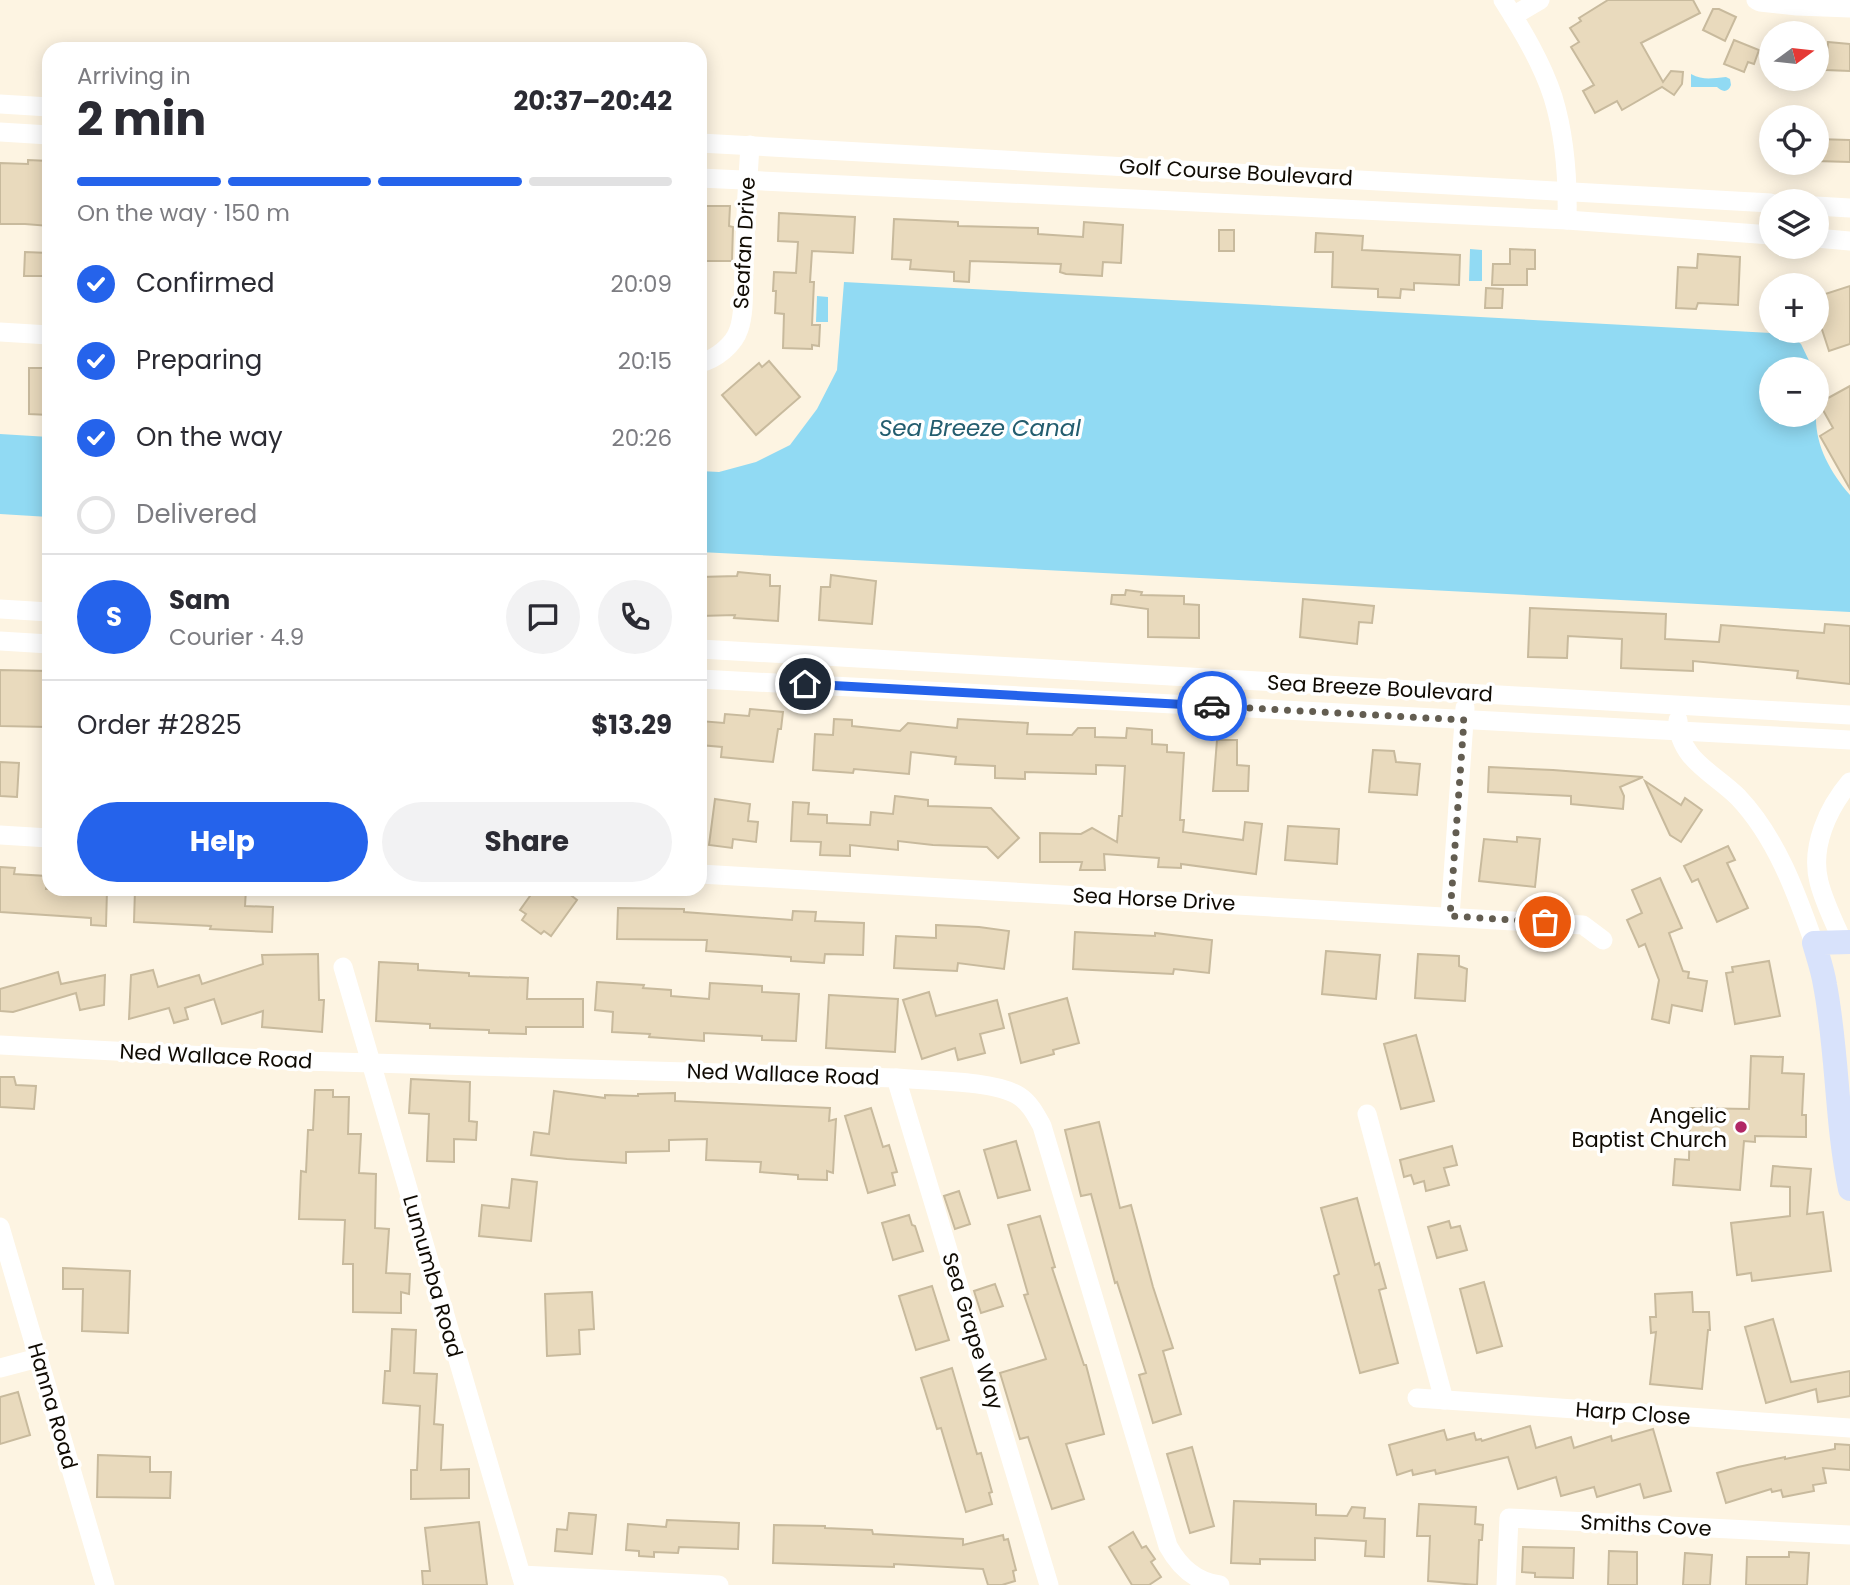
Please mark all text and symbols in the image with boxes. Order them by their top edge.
north arrow [1759,21,1829,91]
map controls [1759,21,1829,427]
text: Arriving in [77,60,191,92]
text: 20:37–20:42 [513,83,672,119]
text: 2 min [77,87,206,151]
button: locate [1759,105,1829,175]
street label: Golf Course Boulevard [1118,151,1354,193]
street label: Seafan Drive [726,176,762,310]
button: layers [1759,189,1829,259]
text: On the way · 150 m [77,197,290,229]
icon: check [77,265,115,303]
text: Confirmed [136,265,274,301]
text: 20:09 [610,268,672,300]
button: + [1759,273,1829,343]
icon: check [77,342,115,380]
text: Preparing [136,342,262,378]
text: 20:15 [618,345,672,377]
button: − [1759,357,1829,427]
water label: Sea Breeze Canal [879,412,1081,444]
icon: check [77,419,115,457]
text: On the way [136,419,283,455]
text: 20:26 [612,422,672,454]
text: Delivered [136,496,257,532]
button: chat [506,580,580,654]
button: phone [598,580,672,654]
text: Sam [169,582,230,618]
text: S [106,599,122,635]
text: Courier · 4.9 [169,621,304,653]
pin [775,654,835,714]
icon: home [786,665,824,703]
street label: Sea Breeze Boulevard [1266,668,1494,708]
courier [1177,671,1247,741]
icon: car [1193,687,1231,725]
text: Order #2825 [77,707,242,743]
text: $13.29 [591,707,672,743]
button: Help [77,802,368,882]
button: Share [382,802,672,882]
street label: Sea Horse Drive [1072,880,1236,918]
pin [1515,892,1575,952]
icon: bag [1526,903,1564,941]
street label: Ned Wallace Road [119,1036,313,1076]
street label: Ned Wallace Road [686,1056,880,1092]
place label: Angelic Baptist Church [1572,1101,1727,1154]
marker: Angelic Baptist Church [1733,1119,1749,1135]
street label: Lumumba Road [396,1191,470,1361]
street label: Sea Grape Way [935,1249,1011,1413]
street label: Hanna Road [21,1340,85,1472]
street label: Harp Close [1575,1395,1691,1431]
street label: Smiths Cove [1580,1507,1712,1543]

